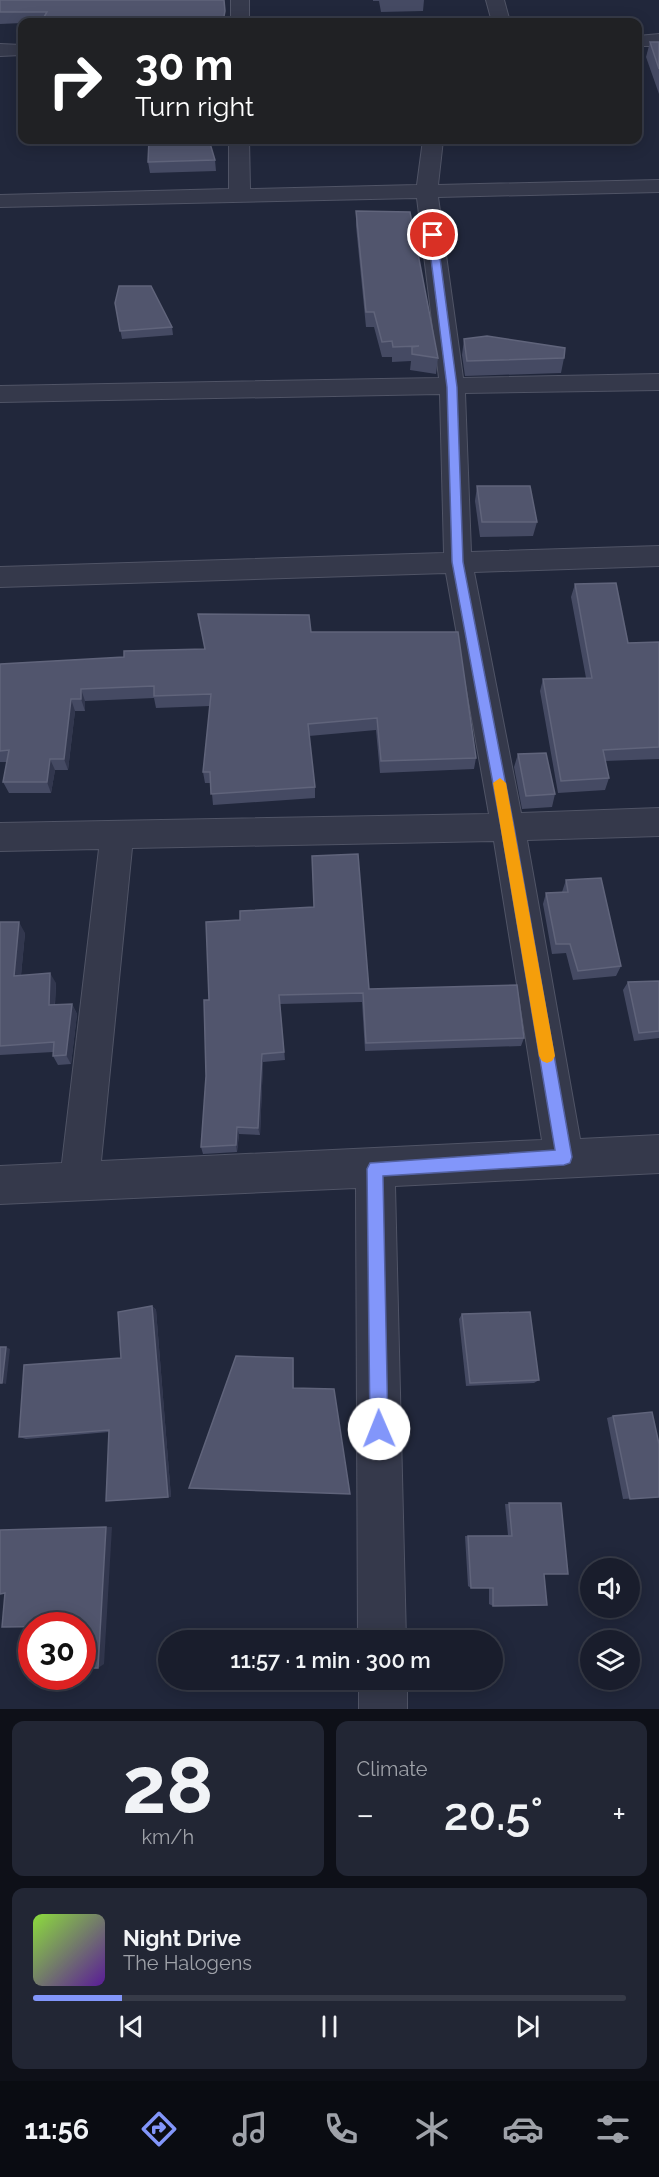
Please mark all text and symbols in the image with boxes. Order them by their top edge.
text: 30 m [135,41,233,90]
icon: right [36,42,114,120]
text: Turn right [135,91,254,122]
pin [407,209,458,260]
icon: arrive [416,218,449,251]
position arrow [347,1397,411,1461]
map controls [580,1558,640,1690]
button: sound [580,1558,640,1618]
speed limit sign: 30 [18,1612,96,1690]
button: layers [580,1630,640,1690]
text: 11:57 · 1 min · 300 m [230,1647,431,1673]
text: 28 [122,1740,213,1831]
text: Climate [357,1757,428,1781]
text: 20.5° [444,1788,543,1841]
text: − [357,1795,374,1834]
text: + [612,1795,626,1834]
text: km/h [141,1825,194,1849]
text: Night Drive [123,1925,241,1951]
text: The Halogens [123,1951,252,1975]
icon: previous [115,2010,148,2043]
icon: pause [313,2010,346,2043]
icon: next [511,2010,544,2043]
icon: directions [138,2108,180,2150]
icon: music [229,2108,271,2150]
icon: phone [320,2108,362,2150]
icon: climate [411,2108,453,2150]
icon: car [502,2108,544,2150]
icon: filters [592,2108,634,2150]
text: 11:56 [24,2114,89,2145]

